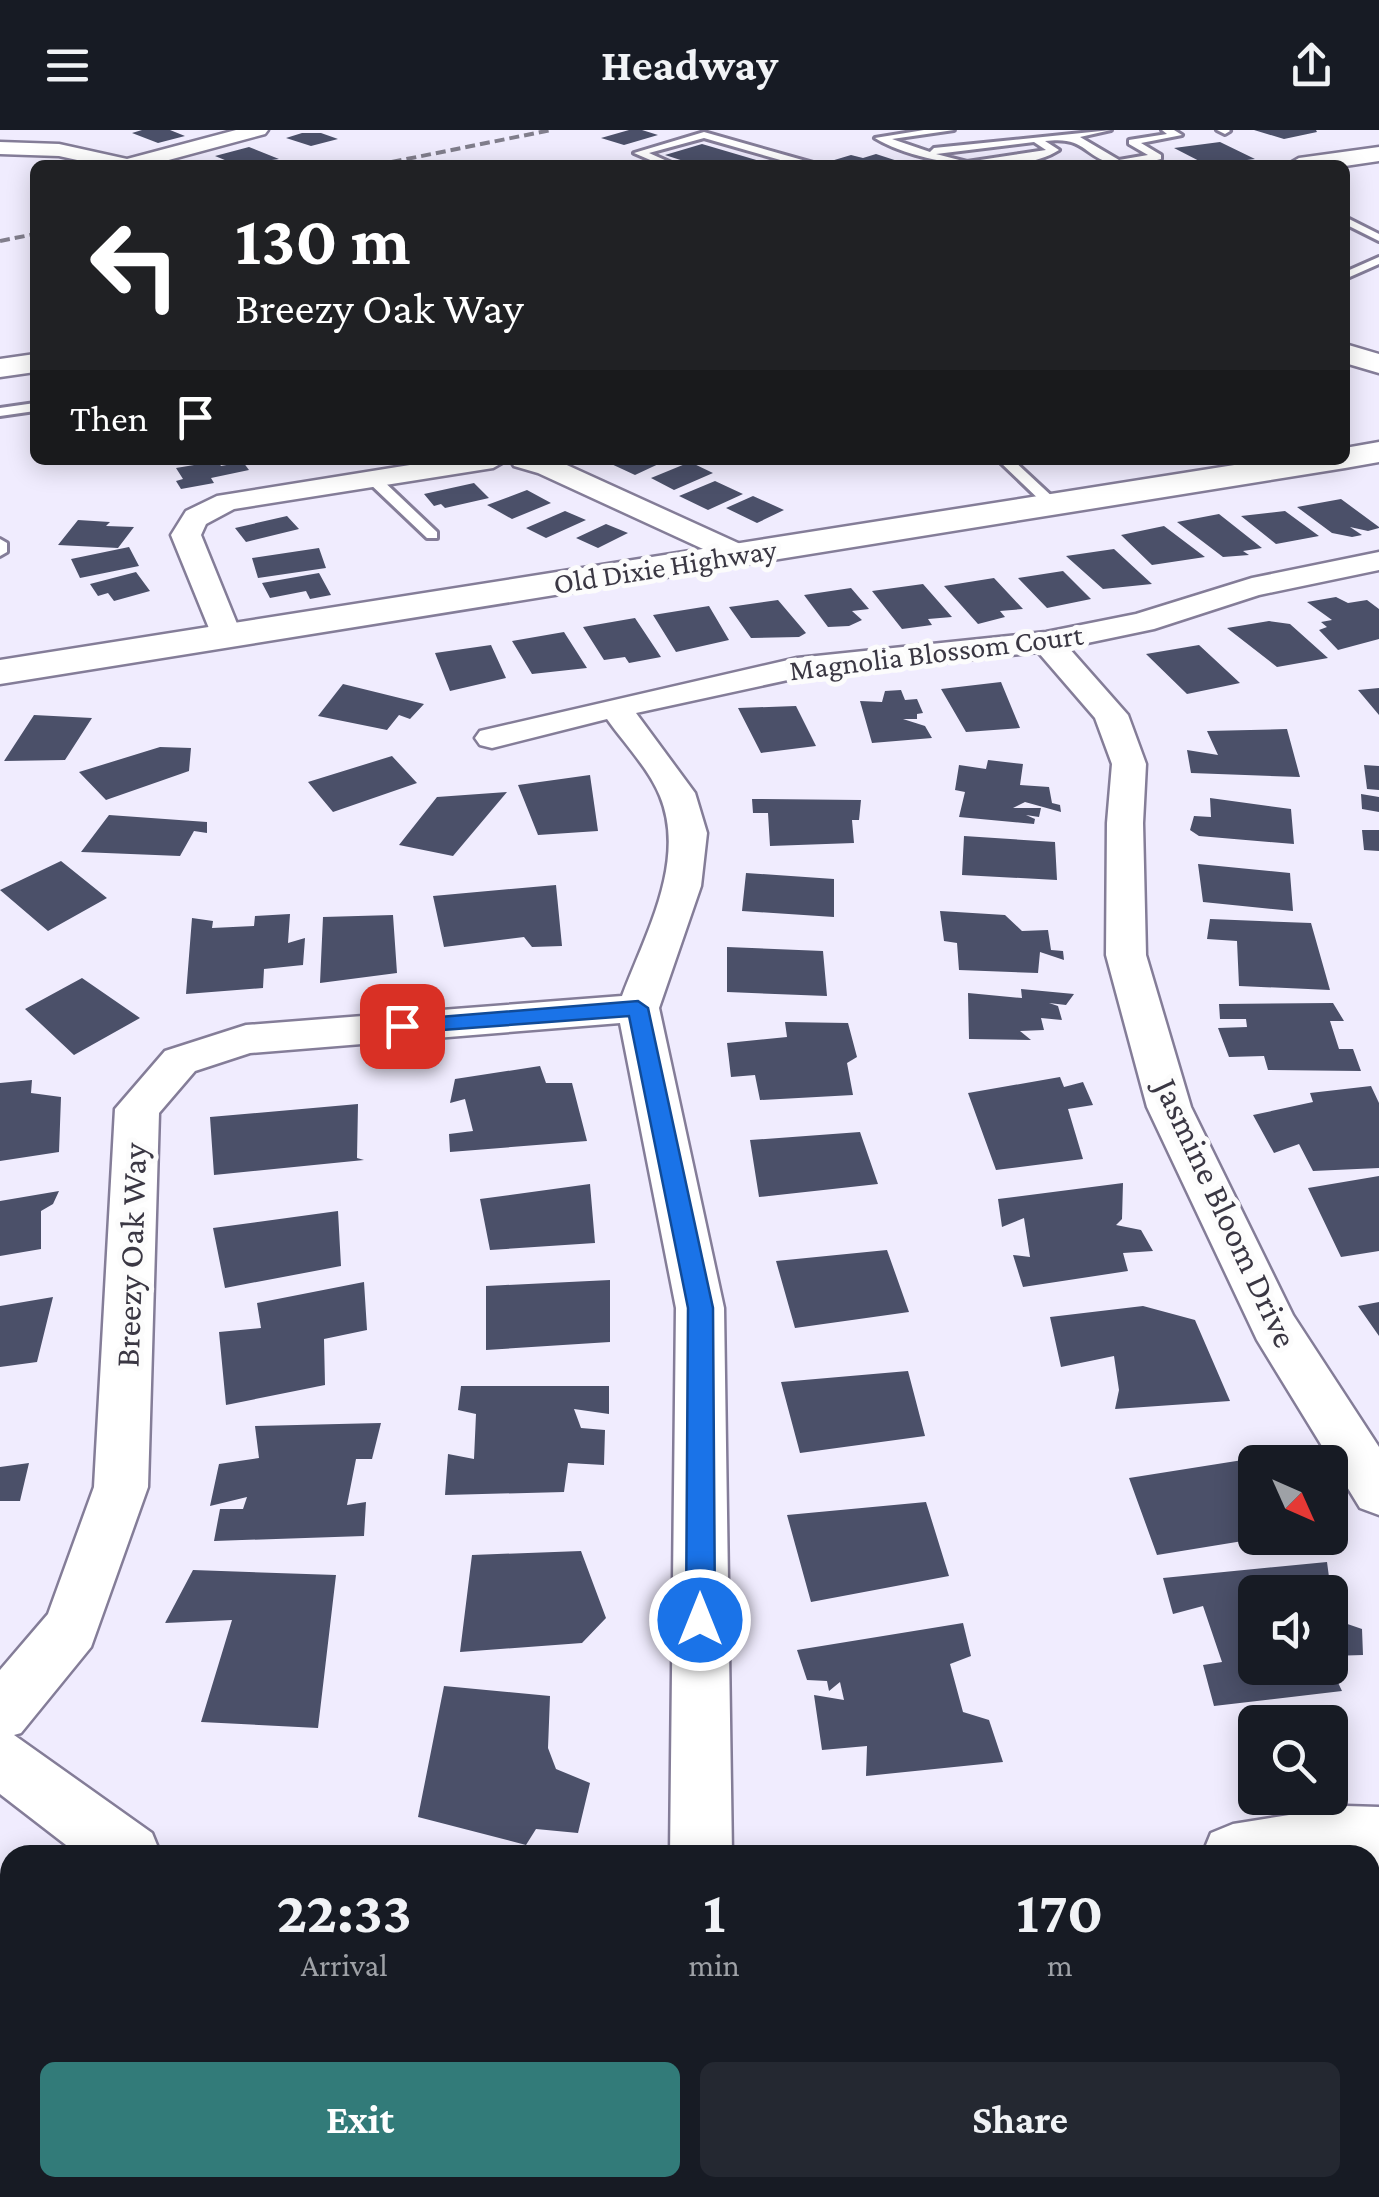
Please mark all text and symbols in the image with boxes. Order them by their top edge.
icon: menu [40,38,95,93]
icon: share [1284,38,1339,93]
text: Headway [601,40,778,90]
icon: left [70,200,200,330]
text: 130 m [235,201,411,279]
text: Breezy Oak Way [235,283,524,333]
icon: arrive [168,390,223,445]
text: Then [70,397,148,439]
street label: Old Dixie Highway [551,532,779,601]
street label: Magnolia Blossom Court [787,617,1086,687]
pin [360,984,445,1069]
icon: arrive [375,999,430,1054]
street label: Jasmine Bloom Drive [1145,1070,1305,1354]
street label: Breezy Oak Way [108,1141,154,1368]
north arrow [1238,1445,1348,1555]
map controls [1238,1445,1348,1815]
position arrow [648,1568,752,1672]
button: sound [1238,1575,1348,1685]
button: search [1238,1705,1348,1815]
text: 22:33 [277,1878,412,1945]
text: 1 [703,1878,725,1945]
text: 170 [1016,1878,1103,1945]
text: Arrival [301,1947,388,1983]
text: min [688,1947,740,1983]
text: m [1047,1947,1073,1983]
button: Exit [40,2062,680,2177]
button: Share [700,2062,1340,2177]

